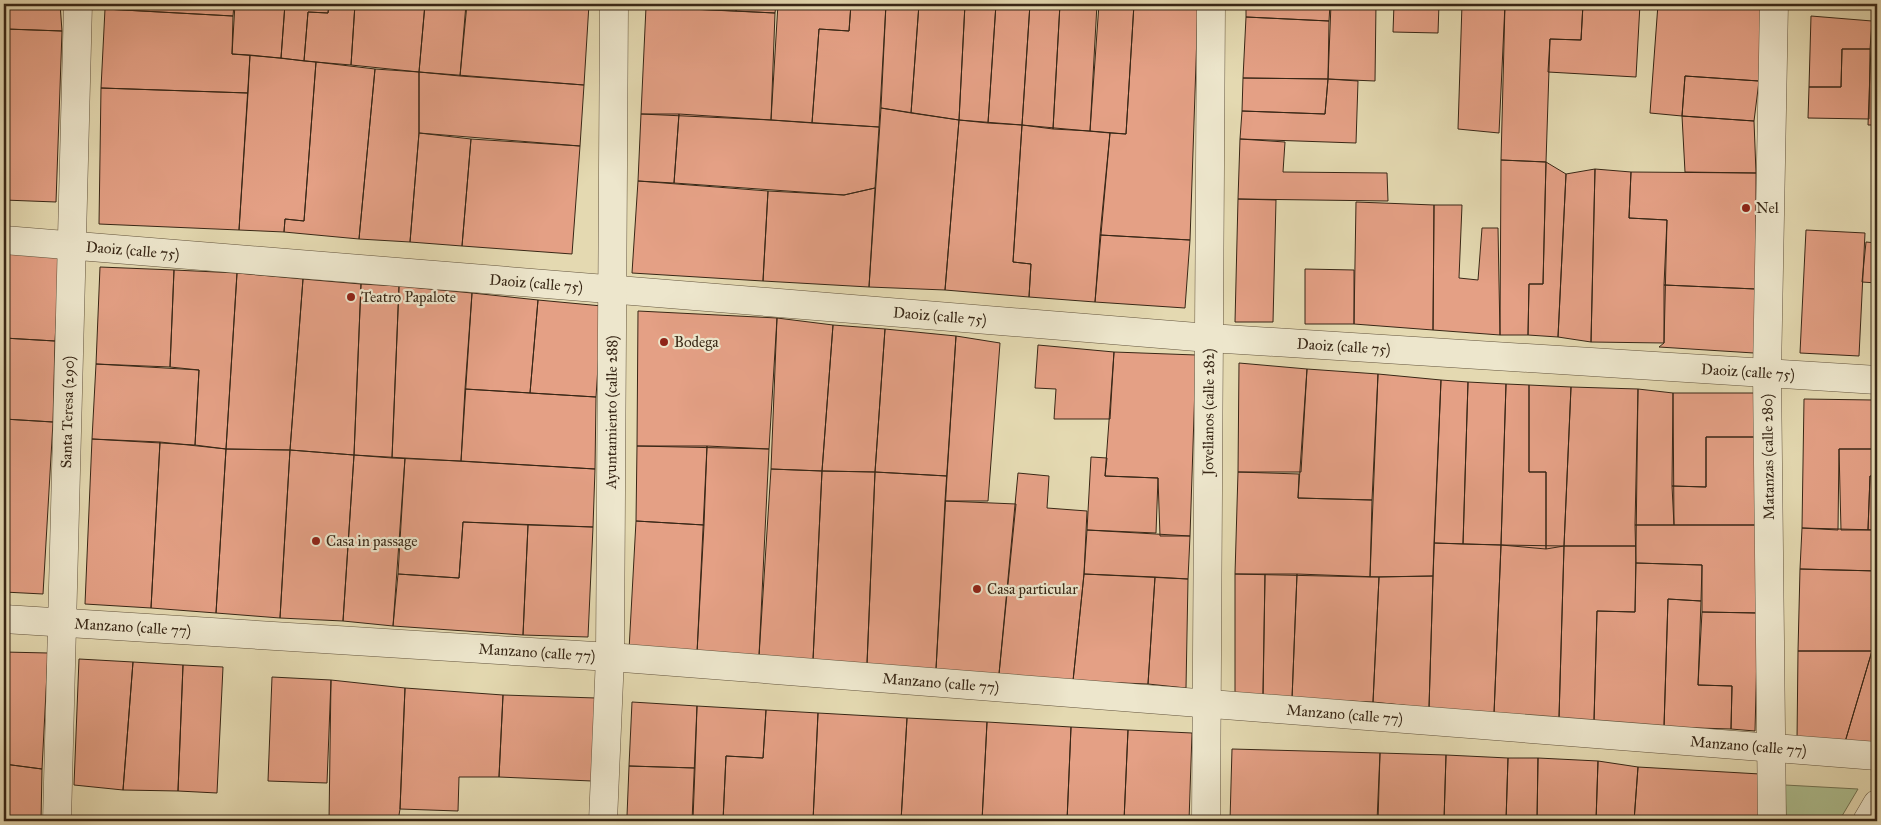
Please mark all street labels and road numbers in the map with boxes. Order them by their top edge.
street label: Daoiz (calle 75) [85,238,180,264]
street label: Daoiz (calle 75) [489,271,584,297]
street label: Daoiz (calle 75) [892,303,987,330]
street label: Ayuntamiento (calle 288) [602,335,622,490]
street label: Daoiz (calle 75) [1296,335,1391,359]
street label: Jovellanos (calle 282) [1199,348,1219,478]
street label: Santa Teresa (290) [57,356,79,469]
street label: Daoiz (calle 75) [1701,360,1795,385]
street label: Matanzas (calle 280) [1758,394,1779,520]
street label: Manzano (calle 77) [74,614,192,641]
street label: Manzano (calle 77) [478,640,596,666]
street label: Manzano (calle 77) [882,669,1000,697]
street label: Manzano (calle 77) [1286,701,1404,729]
street label: Manzano (calle 77) [1689,732,1807,760]

